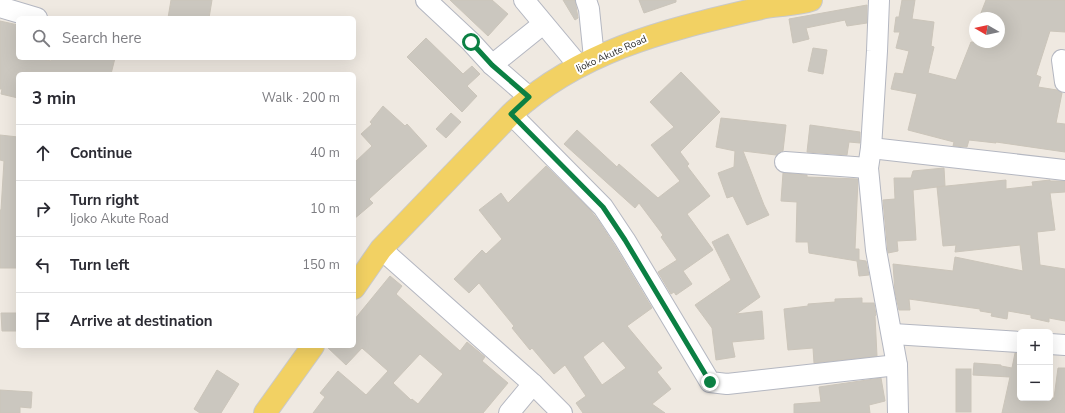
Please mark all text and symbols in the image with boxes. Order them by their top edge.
north arrow [969,12,1005,48]
search box [16,16,356,60]
icon: search [30,27,52,49]
text: Search here [62,28,142,48]
street label: Ijoko Akute Road [574,32,649,76]
route start [462,33,480,51]
text: 3 min [32,87,76,110]
text: Walk · 200 m [262,89,340,107]
icon: ahead [32,142,54,164]
text: Continue [70,143,132,163]
text: 40 m [310,144,340,162]
text: Turn right [70,190,139,210]
icon: right [32,198,54,220]
text: 10 m [310,200,340,218]
text: Ijoko Akute Road [70,210,169,228]
icon: left [32,254,54,276]
text: Turn left [70,255,129,275]
text: 150 m [302,256,340,274]
icon: arrive [32,310,54,332]
text: Arrive at destination [70,311,213,331]
map controls [1017,329,1053,401]
button: + [1017,329,1053,365]
button: − [1017,365,1053,401]
route end [701,373,719,391]

